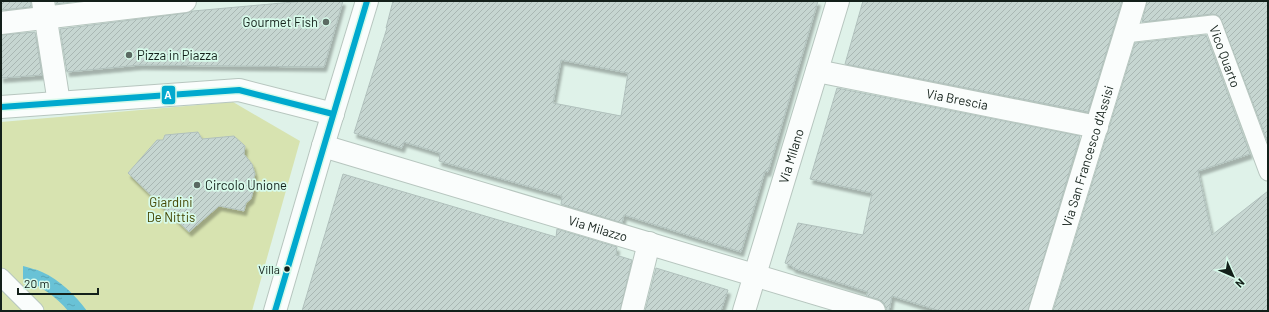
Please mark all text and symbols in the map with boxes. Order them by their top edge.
place label: Gourmet Fish [242,14,318,30]
marker: Gourmet Fish [321,17,331,27]
street label: Vico Quarto [1206,23,1244,90]
place label: Pizza in Piazza [137,47,218,63]
marker: Pizza in Piazza [124,50,134,60]
street label: Via San Francesco d'Assisi [1058,83,1117,229]
line badge: A [161,85,176,105]
street label: Via Brescia [925,85,990,113]
text: A [164,88,172,101]
street label: Via Milano [775,127,807,185]
place label: Circolo Unione [205,177,287,193]
marker: Circolo Unione [192,180,202,190]
park label: Giardini De Nittis [147,194,195,225]
street label: Via Milazzo [566,212,630,245]
north arrow [1213,256,1253,296]
place label: Villa [258,262,280,276]
marker: Villa [282,264,292,274]
scale bar [18,270,98,296]
text: 20 m [24,276,50,290]
text: N [1233,276,1248,291]

